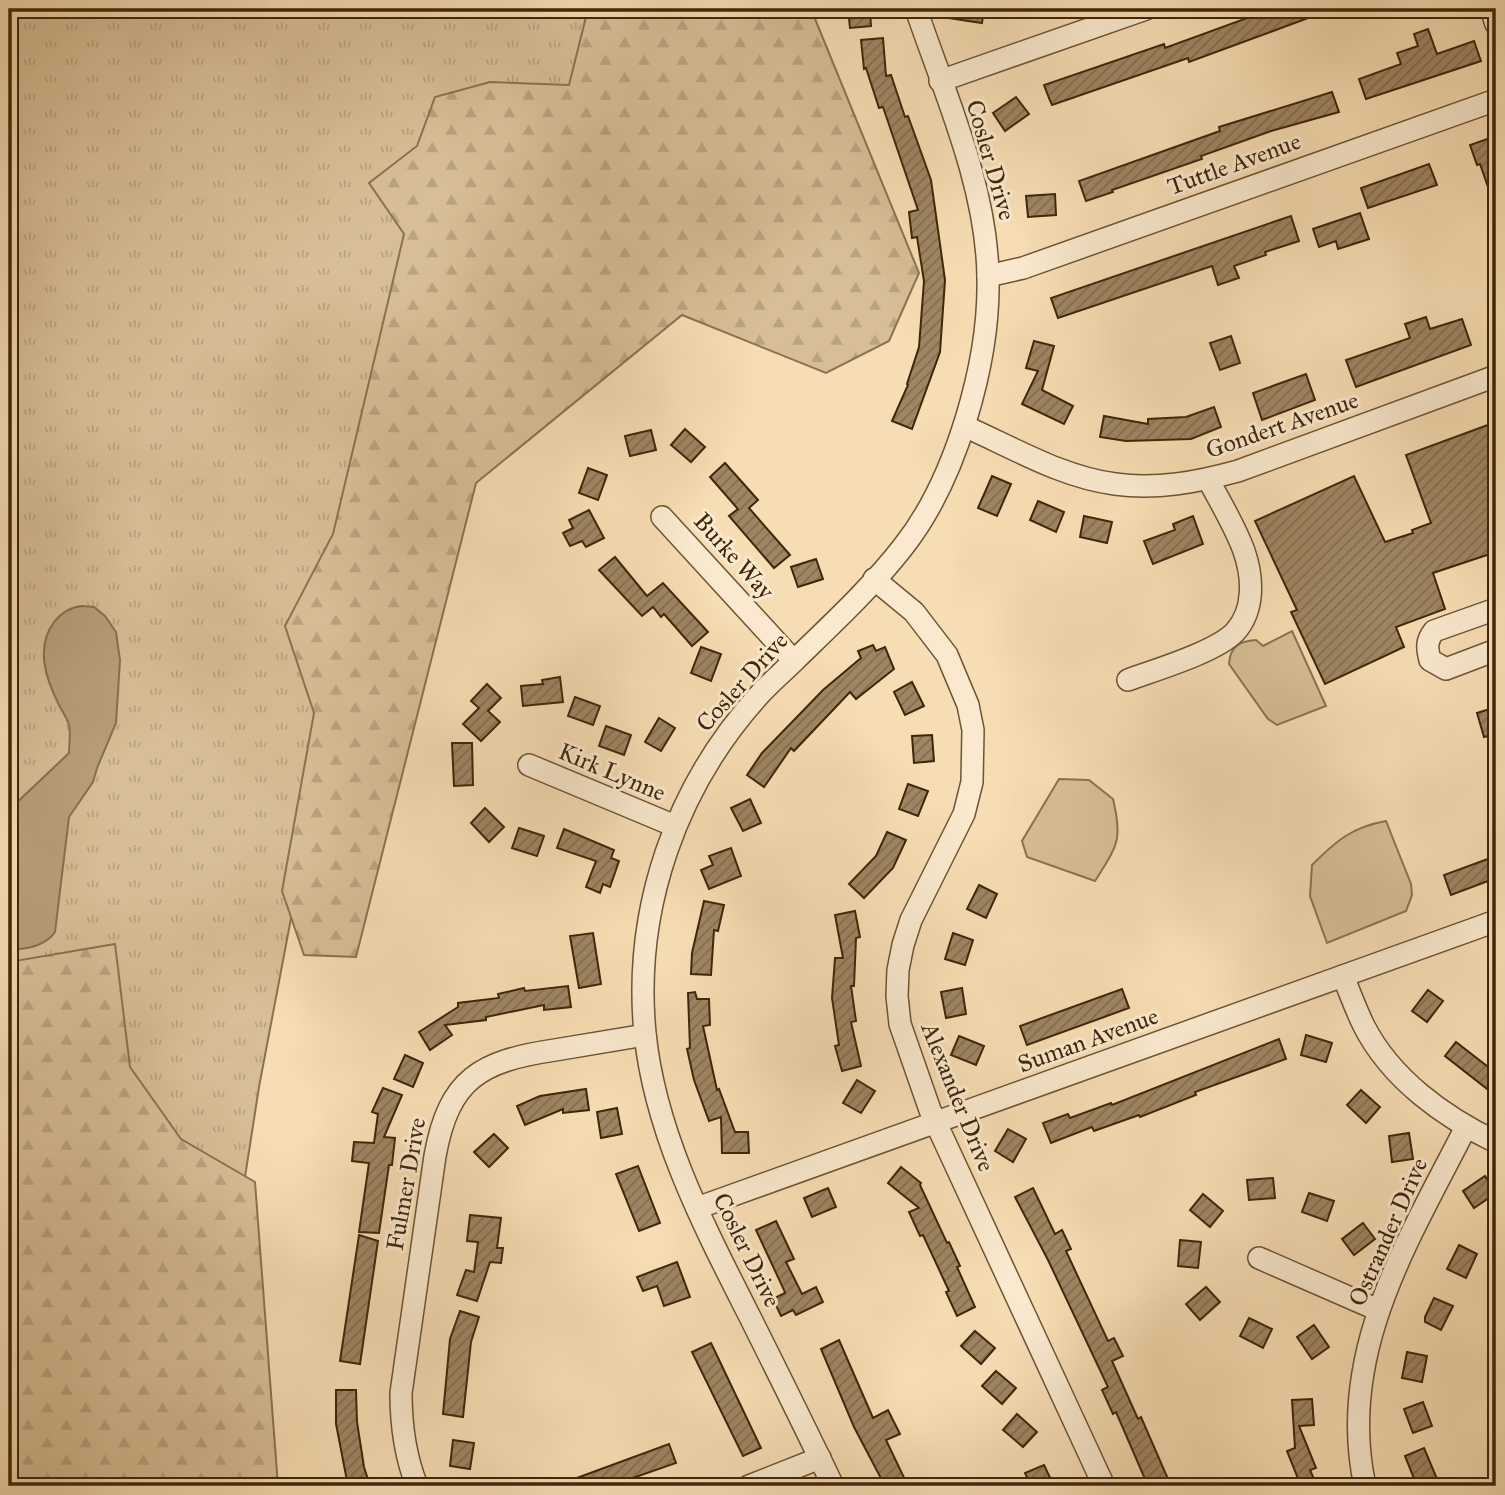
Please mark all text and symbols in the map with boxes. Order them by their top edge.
street label: Cosler Drive [960,97,1022,223]
street label: Tuttle Avenue [1163,126,1305,202]
street label: Gondert Avenue [1202,385,1362,465]
street label: Burke Way [687,506,781,606]
street label: Cosler Drive [690,626,794,738]
street label: Kirk Lynne [554,736,670,808]
street label: Suman Avenue [1014,1001,1162,1079]
street label: Alexander Drive [914,1017,1002,1176]
street label: Fulmer Drive [380,1115,432,1253]
street label: Ostrander Drive [1342,1153,1434,1311]
street label: Cosler Drive [706,1188,788,1312]

